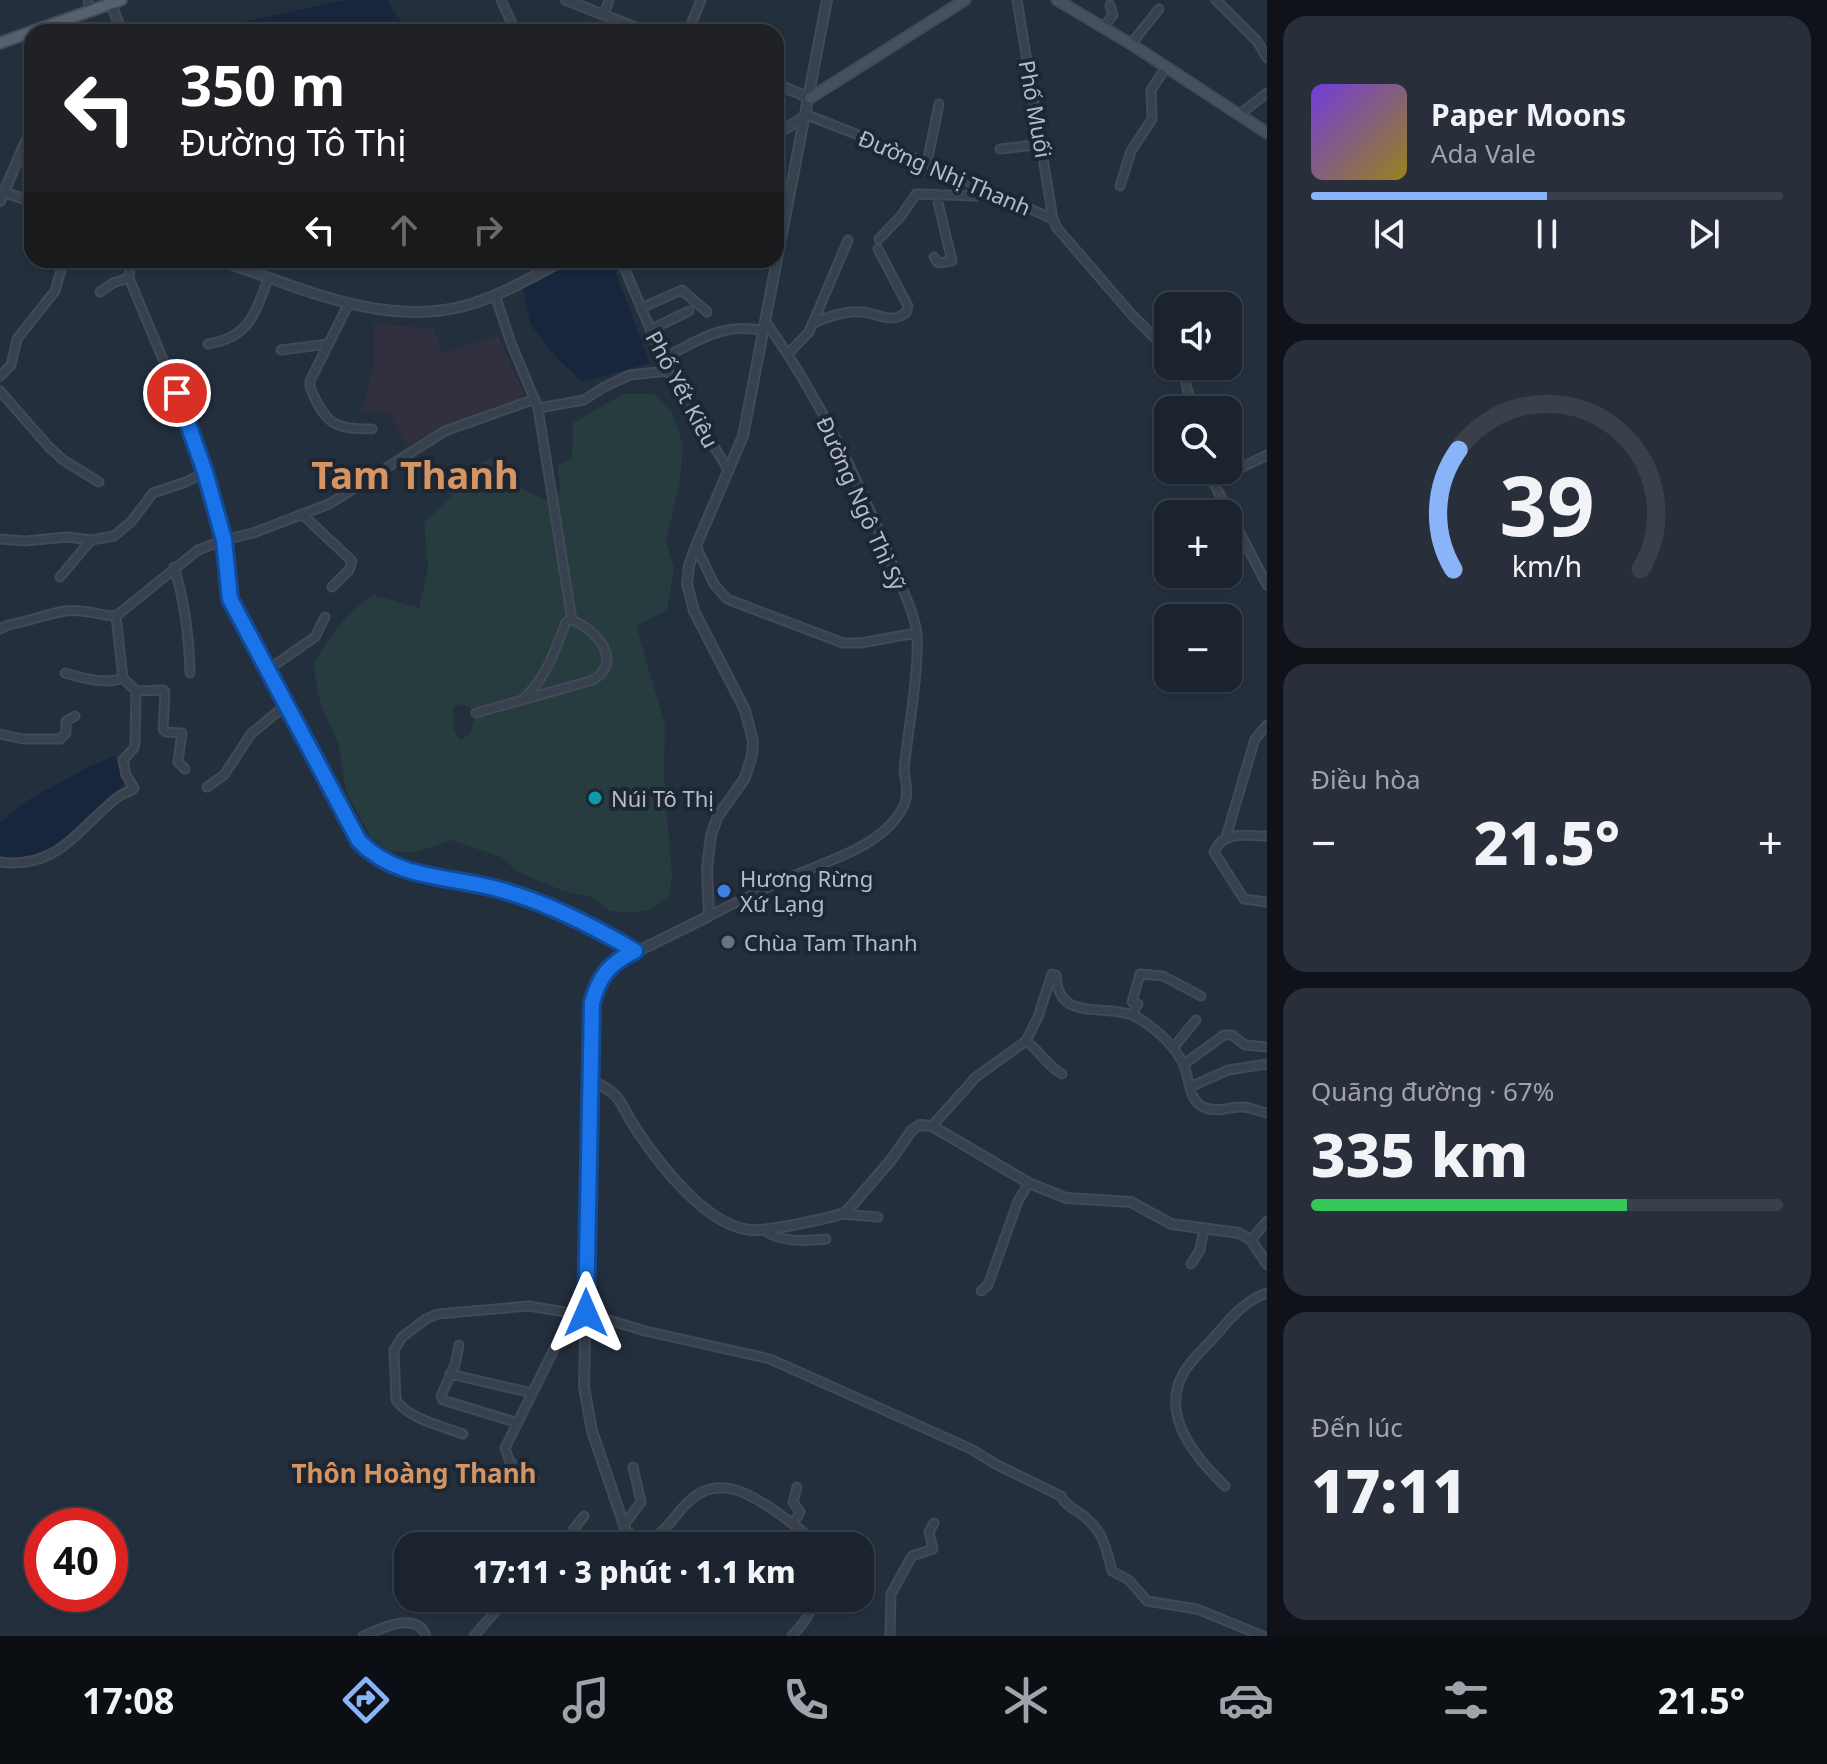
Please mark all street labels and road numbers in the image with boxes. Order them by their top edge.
street label: Phố Muối [1013,58,1059,160]
street label: Đường Nhị Thanh [854,122,1036,222]
street label: Phố Yết Kiêu [640,325,726,453]
street label: Đường Ngô Thì Sỹ [810,411,914,595]

